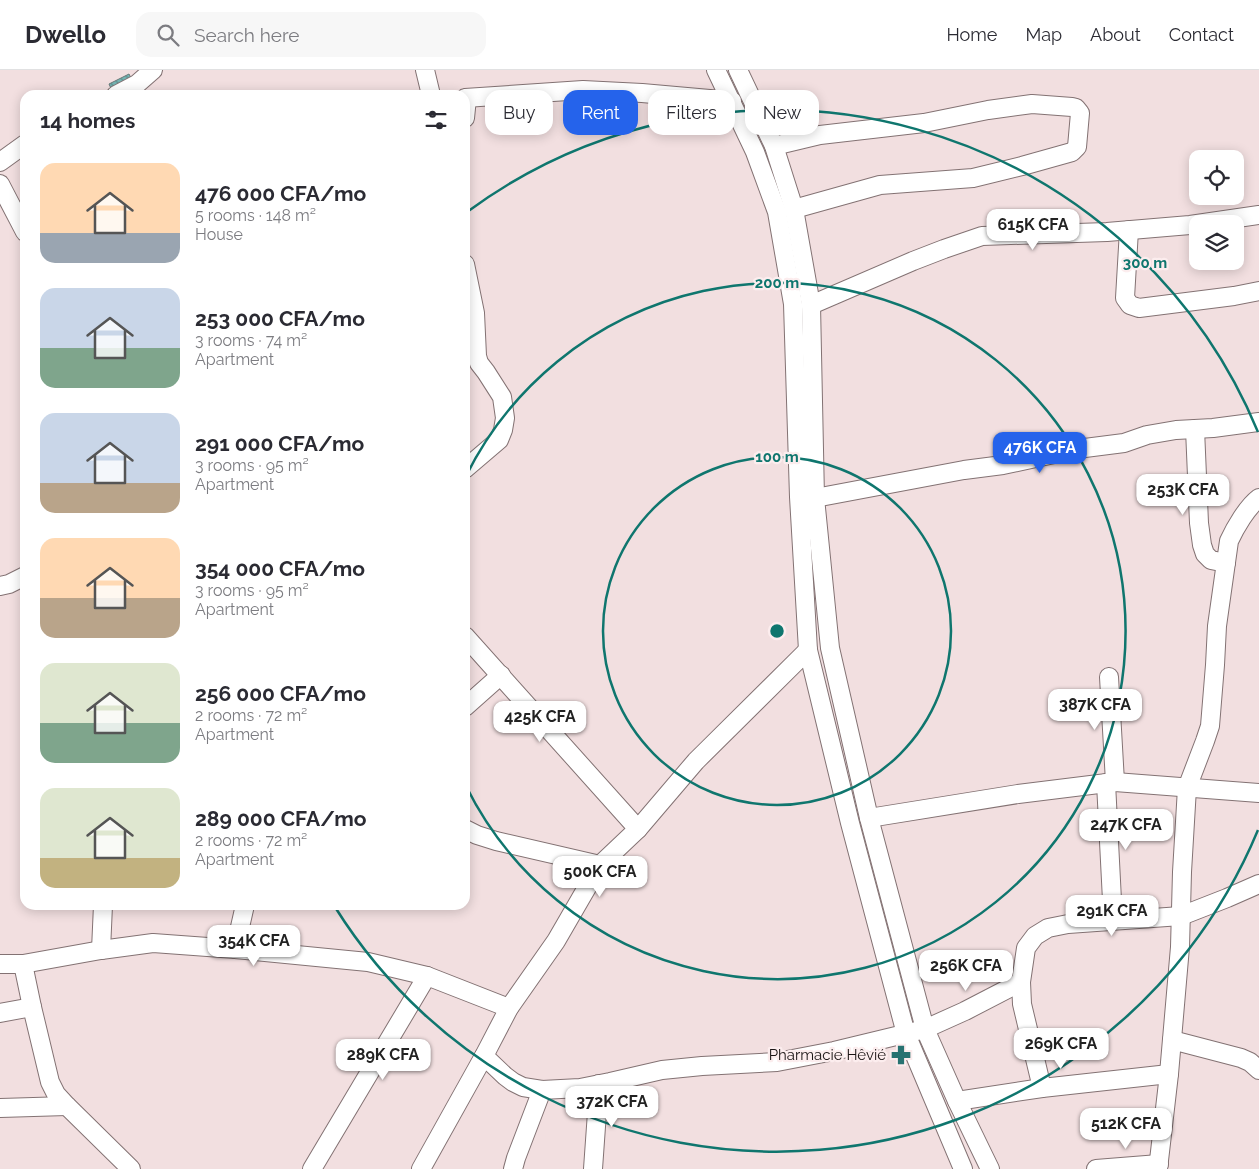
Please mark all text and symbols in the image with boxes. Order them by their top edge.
search box [136,12,486,57]
text: Dwello [25,20,106,49]
icon: search [154,21,182,49]
text: Search here [194,24,300,46]
text: Home [946,24,997,45]
text: Map [1025,24,1062,45]
text: About [1090,24,1141,45]
text: Contact [1169,24,1234,45]
chip: Buy [485,90,553,135]
chip: Rent [563,90,638,135]
chip: Filters [648,90,735,135]
chip: New [745,90,819,135]
icon: filters [422,106,450,134]
text: 14 homes [40,108,135,133]
map controls [1189,150,1244,270]
button: locate [1189,150,1244,205]
text: 476 000 CFA/mo [195,181,366,206]
icon: home [80,183,140,243]
text: 5 rooms · 148 m² [195,206,316,225]
pin: 615K CFA [981,208,1085,251]
text: 615K CFA [998,215,1068,234]
button: layers [1189,215,1244,270]
text: House [195,225,243,244]
text: 300 m [1123,254,1167,272]
text: 200 m [755,274,799,292]
text: 253 000 CFA/mo [195,306,365,331]
icon: home [80,308,140,368]
text: 3 rooms · 74 m² [195,331,307,350]
text: Apartment [195,350,274,369]
text: 291 000 CFA/mo [195,431,364,456]
pin: 476K CFA [988,432,1092,474]
icon: home [80,433,140,493]
text: 476K CFA [1004,438,1076,457]
text: 100 m [755,448,799,466]
text: 3 rooms · 95 m² [195,456,309,475]
pin: 253K CFA [1131,474,1235,516]
text: Apartment [195,475,274,494]
text: 253K CFA [1147,480,1219,499]
text: 354 000 CFA/mo [195,556,365,581]
icon: home [80,558,140,618]
text: 3 rooms · 95 m² [195,581,309,600]
text: Apartment [195,600,274,619]
centre of rings [768,622,786,640]
text: 256 000 CFA/mo [195,681,366,706]
icon: home [80,683,140,743]
pin: 387K CFA [1043,688,1147,731]
text: 387K CFA [1059,695,1131,714]
pin: 425K CFA [488,700,592,743]
text: 2 rooms · 72 m² [195,706,307,725]
text: 425K CFA [504,707,576,726]
text: Apartment [195,725,274,744]
text: 289 000 CFA/mo [195,806,367,831]
icon: home [80,808,140,868]
pin: 247K CFA [1074,808,1178,851]
text: 247K CFA [1090,815,1162,834]
text: 2 rooms · 72 m² [195,831,307,850]
text: Apartment [195,850,274,869]
pin: 500K CFA [548,856,652,898]
text: 500K CFA [564,862,636,881]
pin: 291K CFA [1060,894,1164,937]
text: 291K CFA [1077,901,1147,920]
pin: 354K CFA [202,924,306,967]
text: 354K CFA [218,931,290,950]
pin: 256K CFA [914,950,1018,992]
text: 256K CFA [930,956,1002,975]
pin: 269K CFA [1009,1028,1113,1070]
text: 269K CFA [1025,1034,1097,1053]
pin: 289K CFA [331,1038,435,1081]
pharmacy icon: Pharmacie Hêvié [890,1044,912,1066]
text: 289K CFA [347,1045,419,1064]
place label: Pharmacie Hêvié [769,1046,886,1064]
pin: 372K CFA [560,1086,664,1128]
text: 372K CFA [576,1092,648,1111]
pin: 512K CFA [1074,1108,1178,1150]
text: 512K CFA [1091,1114,1161,1133]

